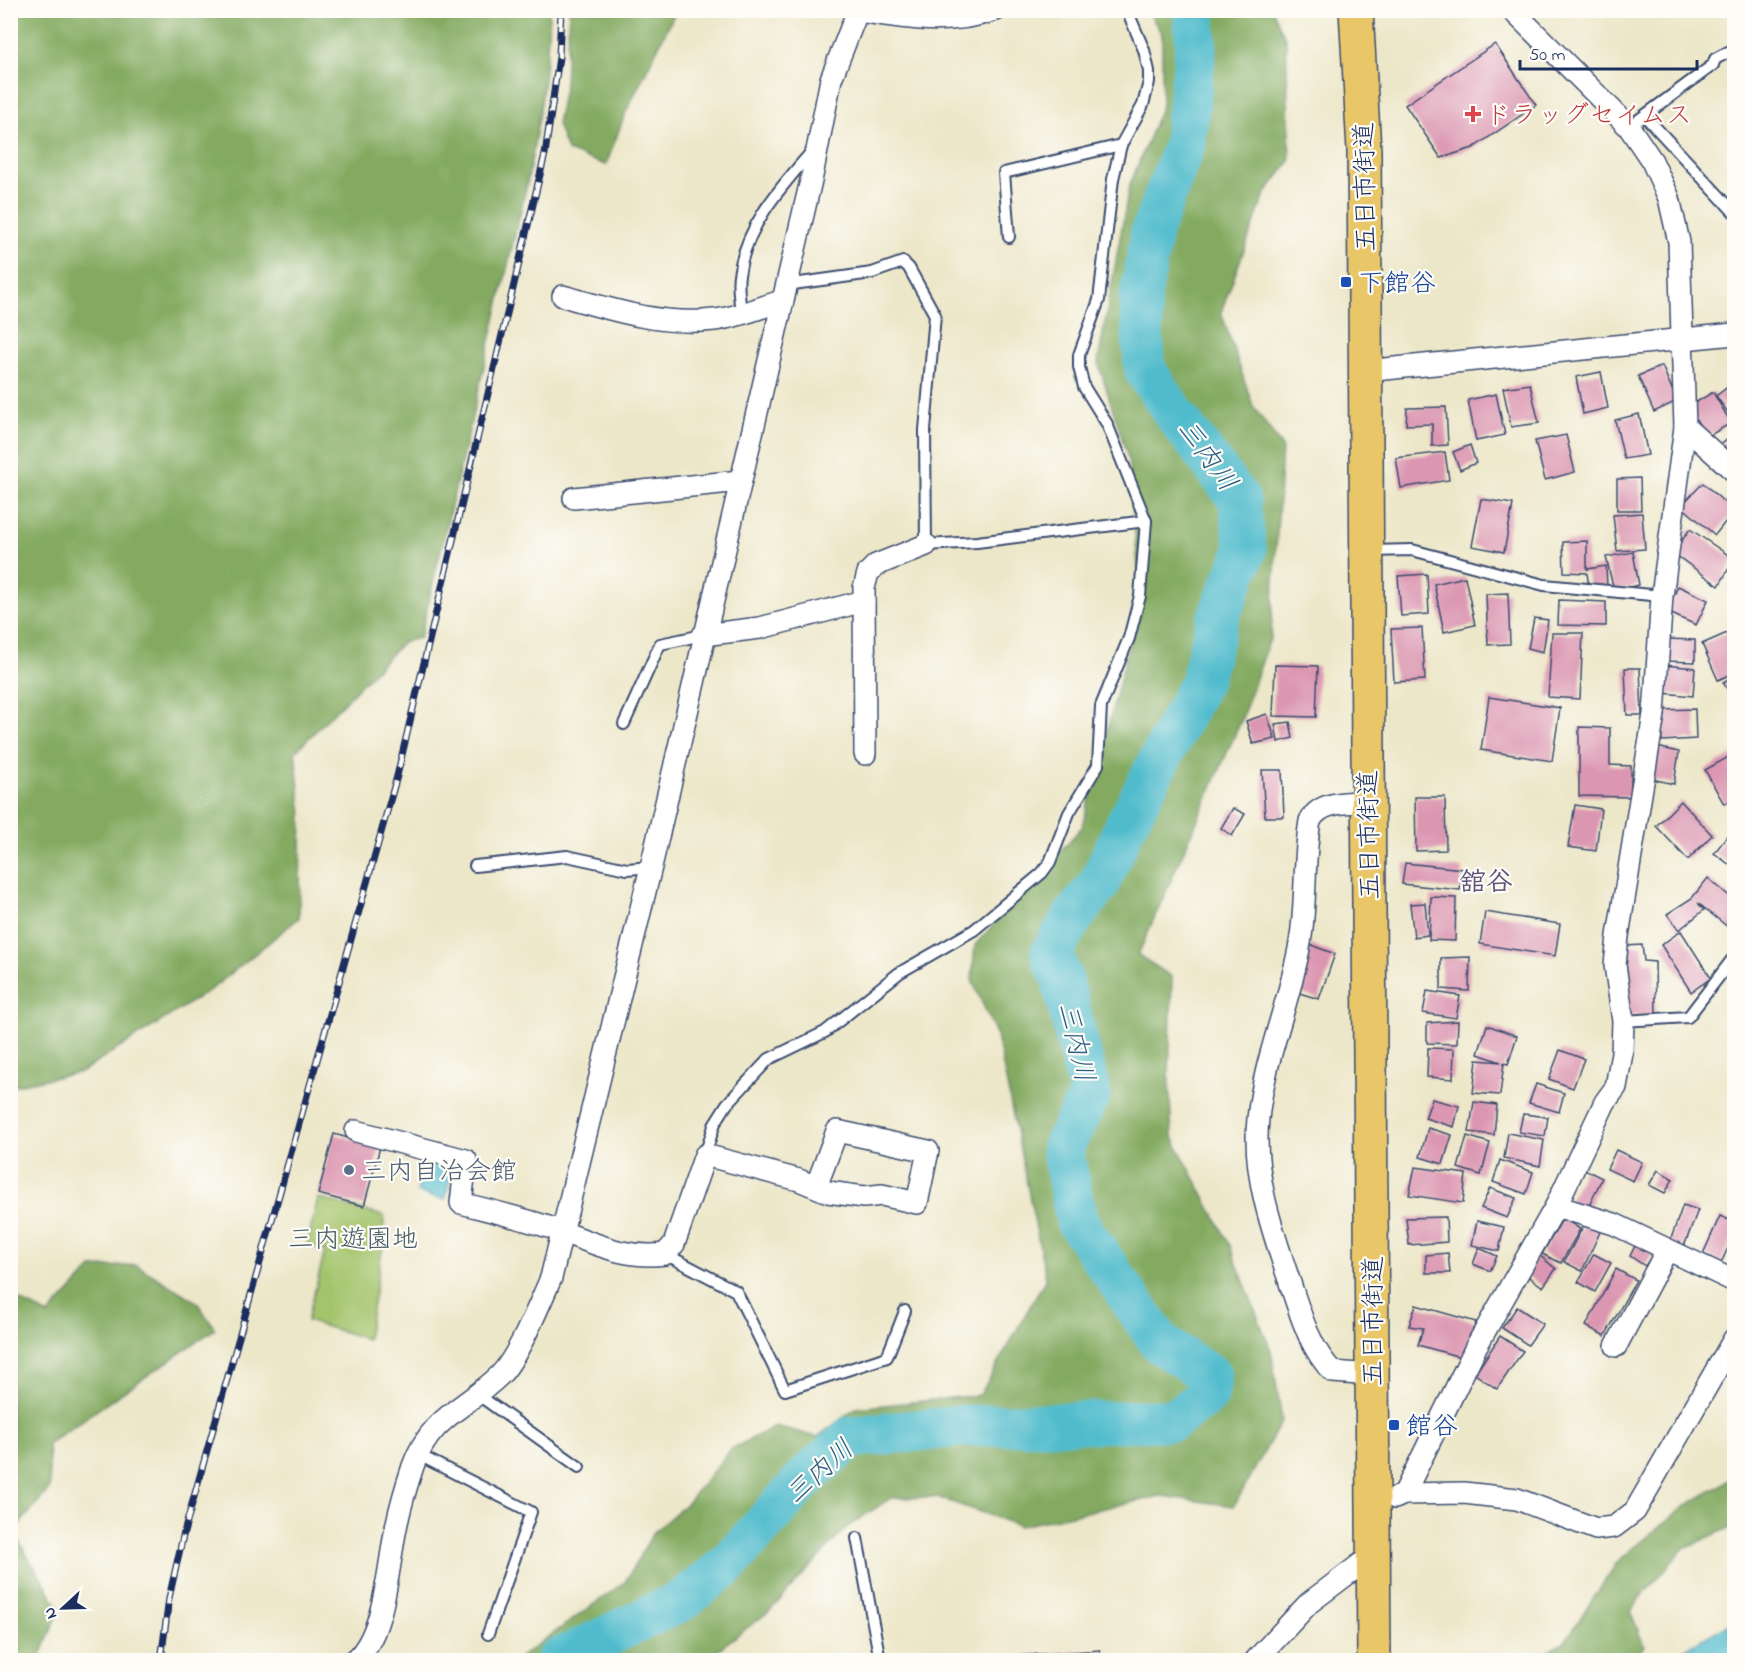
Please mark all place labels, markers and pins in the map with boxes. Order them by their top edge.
place label: ドラッグセイムス [1485,98,1692,136]
marker: ドラッグセイムス [1466,107,1480,121]
place label: 下館谷 [1358,266,1436,304]
marker: 下館谷 [1339,275,1353,289]
place label: 三内自治会館 [361,1154,517,1192]
marker: 三内自治会館 [342,1163,356,1177]
place label: 館谷 [1406,1409,1458,1447]
marker: 館谷 [1387,1418,1401,1432]

